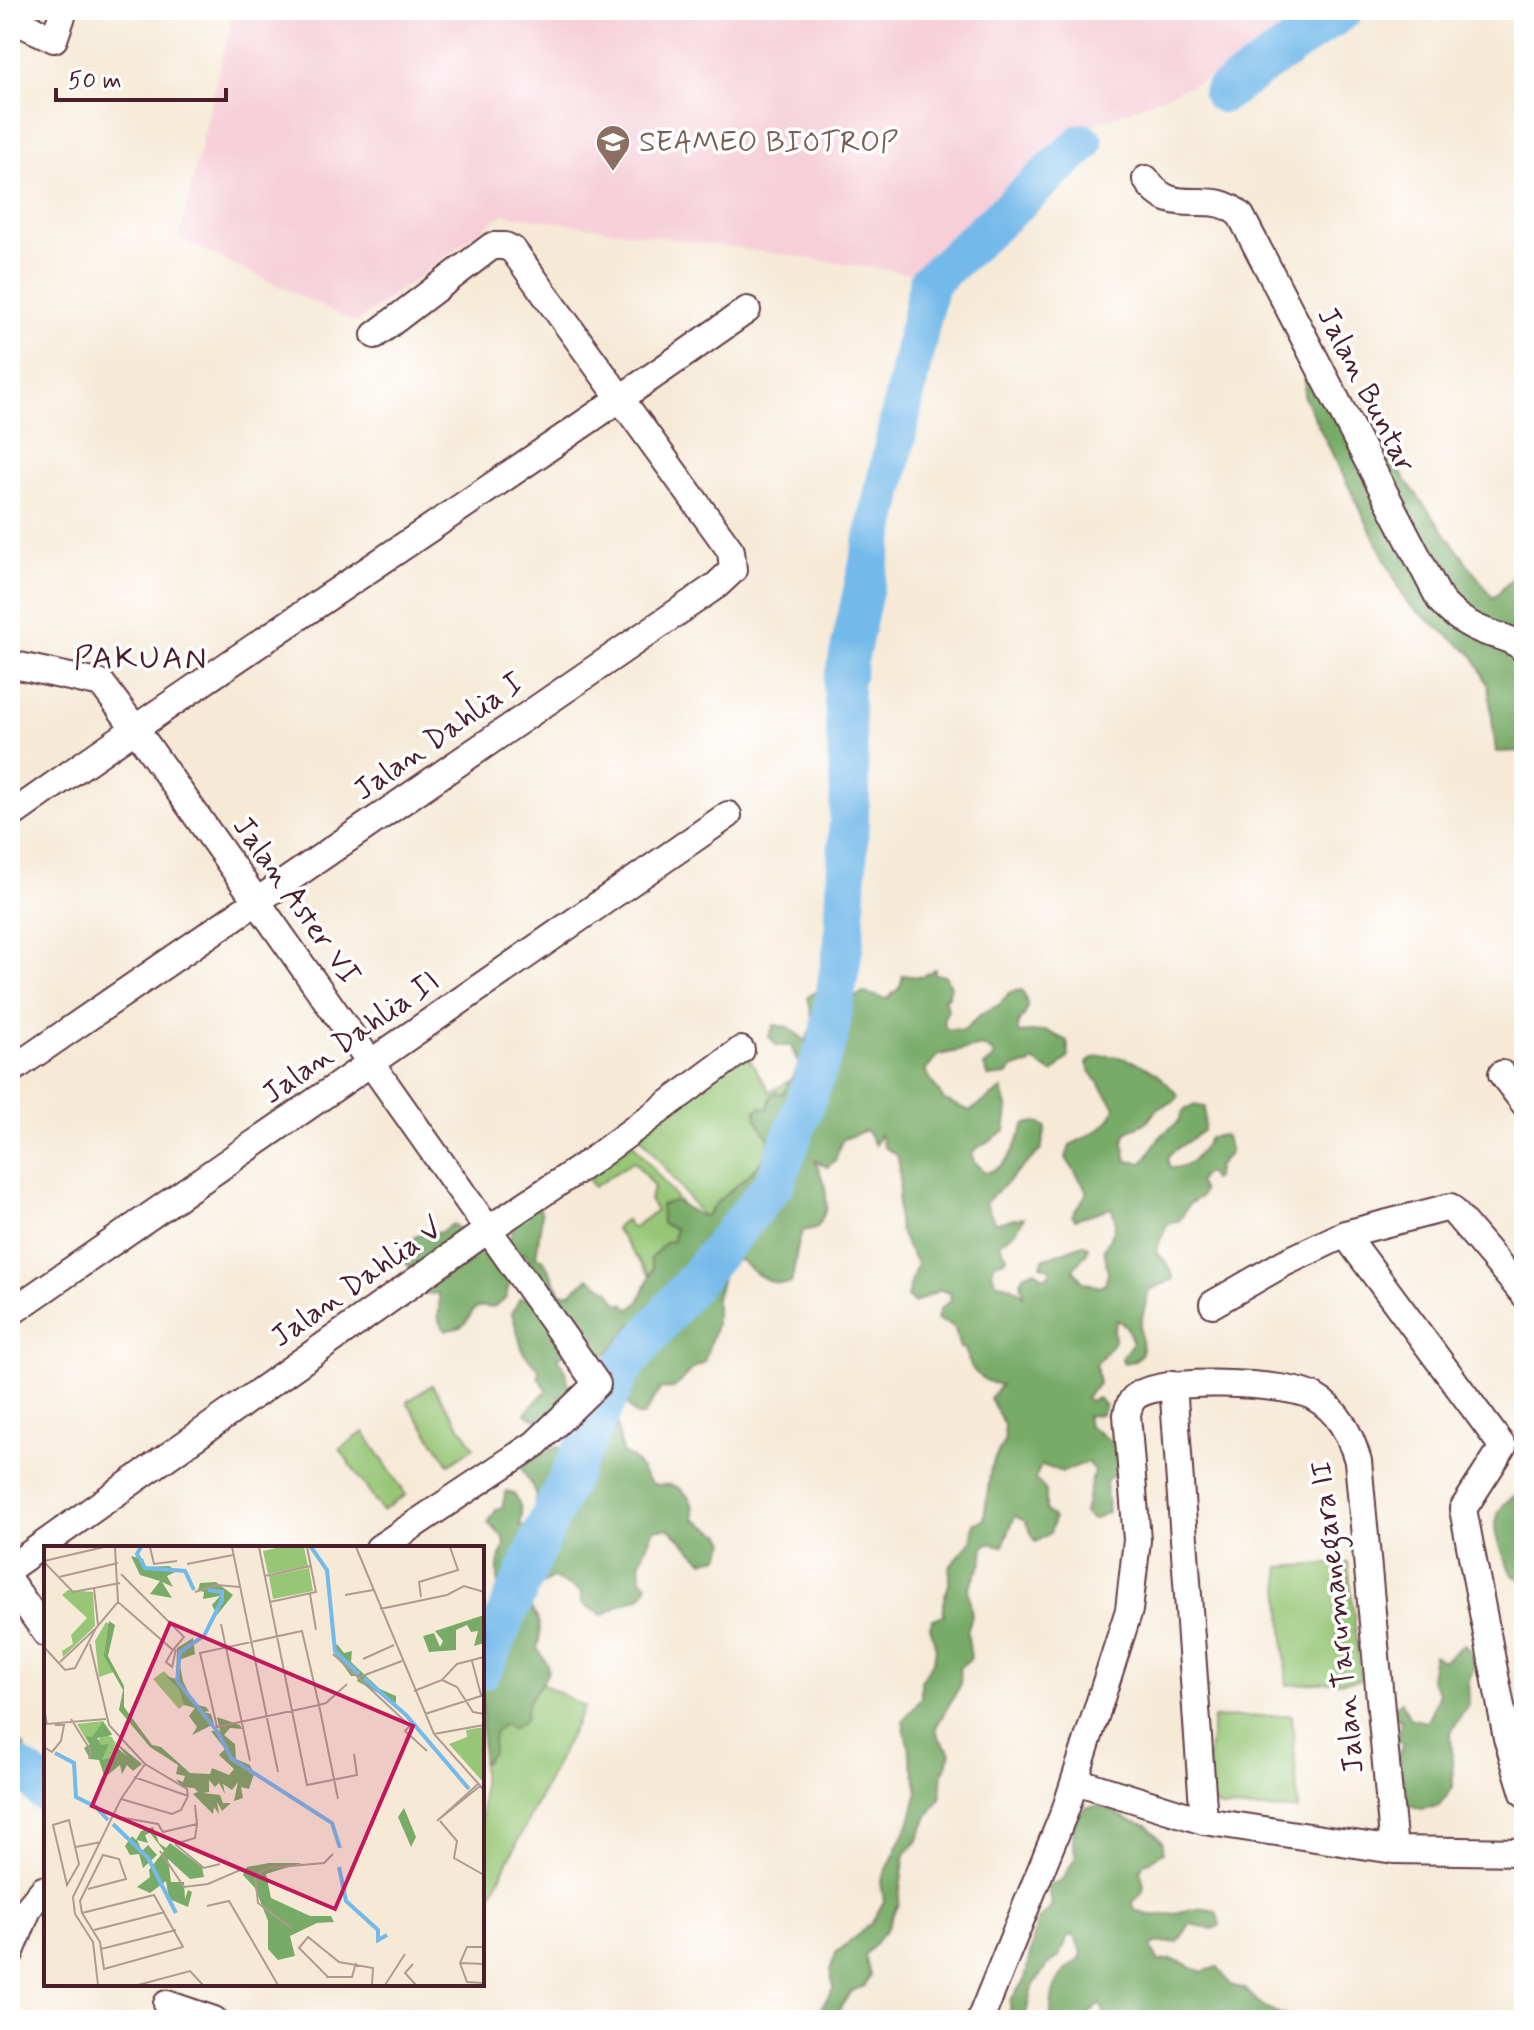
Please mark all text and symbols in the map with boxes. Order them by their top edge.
scale bar [56,52,226,102]
text: 50 m [68,66,122,97]
school or university icon: SEAMEO BIOTROP [594,123,632,173]
place label: SEAMEO BIOTROP [639,123,898,162]
street label: Jalan Buntar [1308,301,1424,479]
district label: PAKUAN [74,638,208,680]
street label: Jalan Dahlia I [346,664,532,810]
street label: Jalan Aster VI [223,809,369,993]
street label: Jalan Dahlia II [255,962,447,1114]
street label: Jalan Dahlia V [263,1209,451,1357]
street label: Jalan Tarumanegara II [1302,1458,1377,1775]
inset map [44,1546,484,1986]

